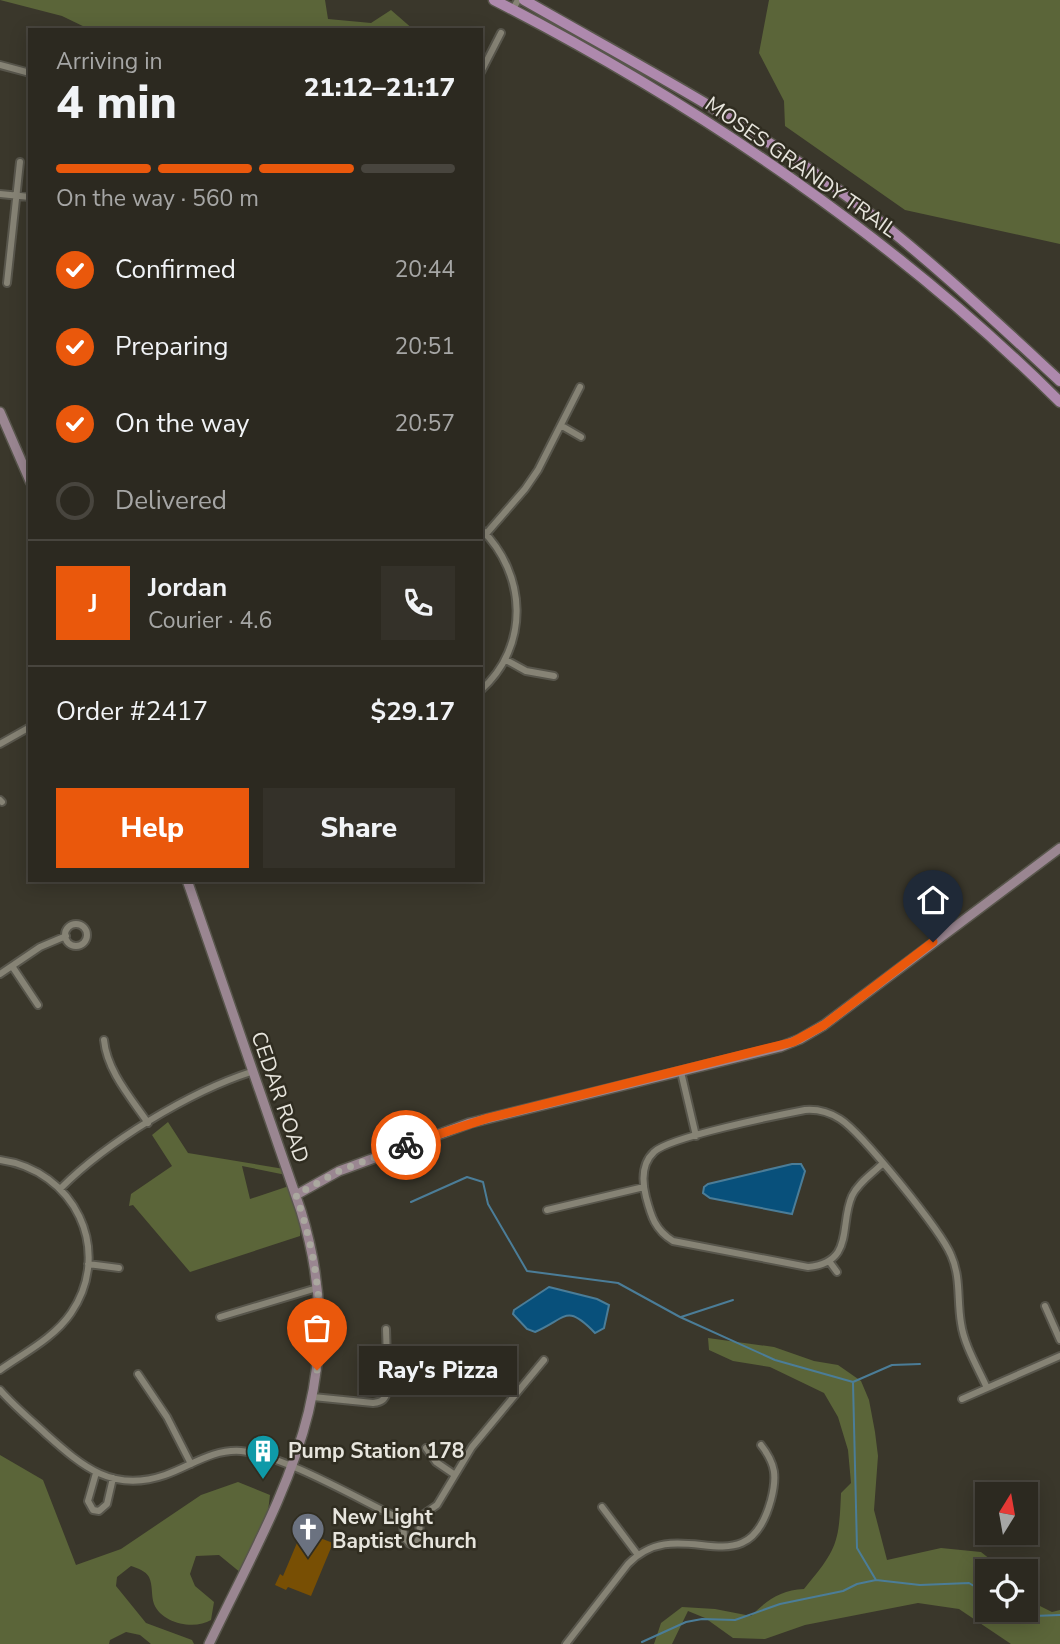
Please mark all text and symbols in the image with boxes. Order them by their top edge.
text: Arriving in [56,46,163,77]
text: 21:12–21:17 [304,70,455,105]
text: 4 min [56,71,177,134]
street label: MOSES GRANDY TRAIL [699,90,903,244]
text: On the way · 560 m [56,183,259,214]
icon: check [56,251,94,289]
text: Confirmed [115,252,236,287]
text: 20:44 [395,254,455,285]
icon: check [56,328,94,366]
text: Preparing [115,329,228,364]
text: 20:51 [395,331,455,362]
icon: check [56,405,94,443]
text: On the way [115,406,249,441]
text: 20:57 [395,408,455,439]
text: Delivered [115,483,227,518]
button: phone [381,566,455,640]
text: Jordan [148,570,227,605]
text: J [88,586,98,621]
text: Courier · 4.6 [148,605,272,636]
text: Order #2417 [56,694,208,729]
text: $29.17 [371,694,455,729]
button: Help [56,788,249,868]
button: Share [263,788,455,868]
pin [903,870,963,942]
icon: home [914,881,952,919]
street label: CEDAR ROAD [244,1028,316,1166]
courier [371,1110,441,1180]
icon: bike [387,1126,425,1164]
pin [287,1298,347,1370]
icon: bag [298,1309,336,1347]
callout: Ray's Pizza [359,1346,516,1394]
text: Ray's Pizza [378,1355,498,1386]
building icon: Pump Station 178 [244,1432,282,1481]
place label: Pump Station 178 [288,1437,464,1465]
north arrow [975,1482,1038,1545]
map controls [975,1482,1038,1622]
place label: New Light Baptist Church [332,1503,477,1555]
church icon: New Light Baptist Church [289,1510,327,1559]
button: locate [975,1559,1038,1622]

